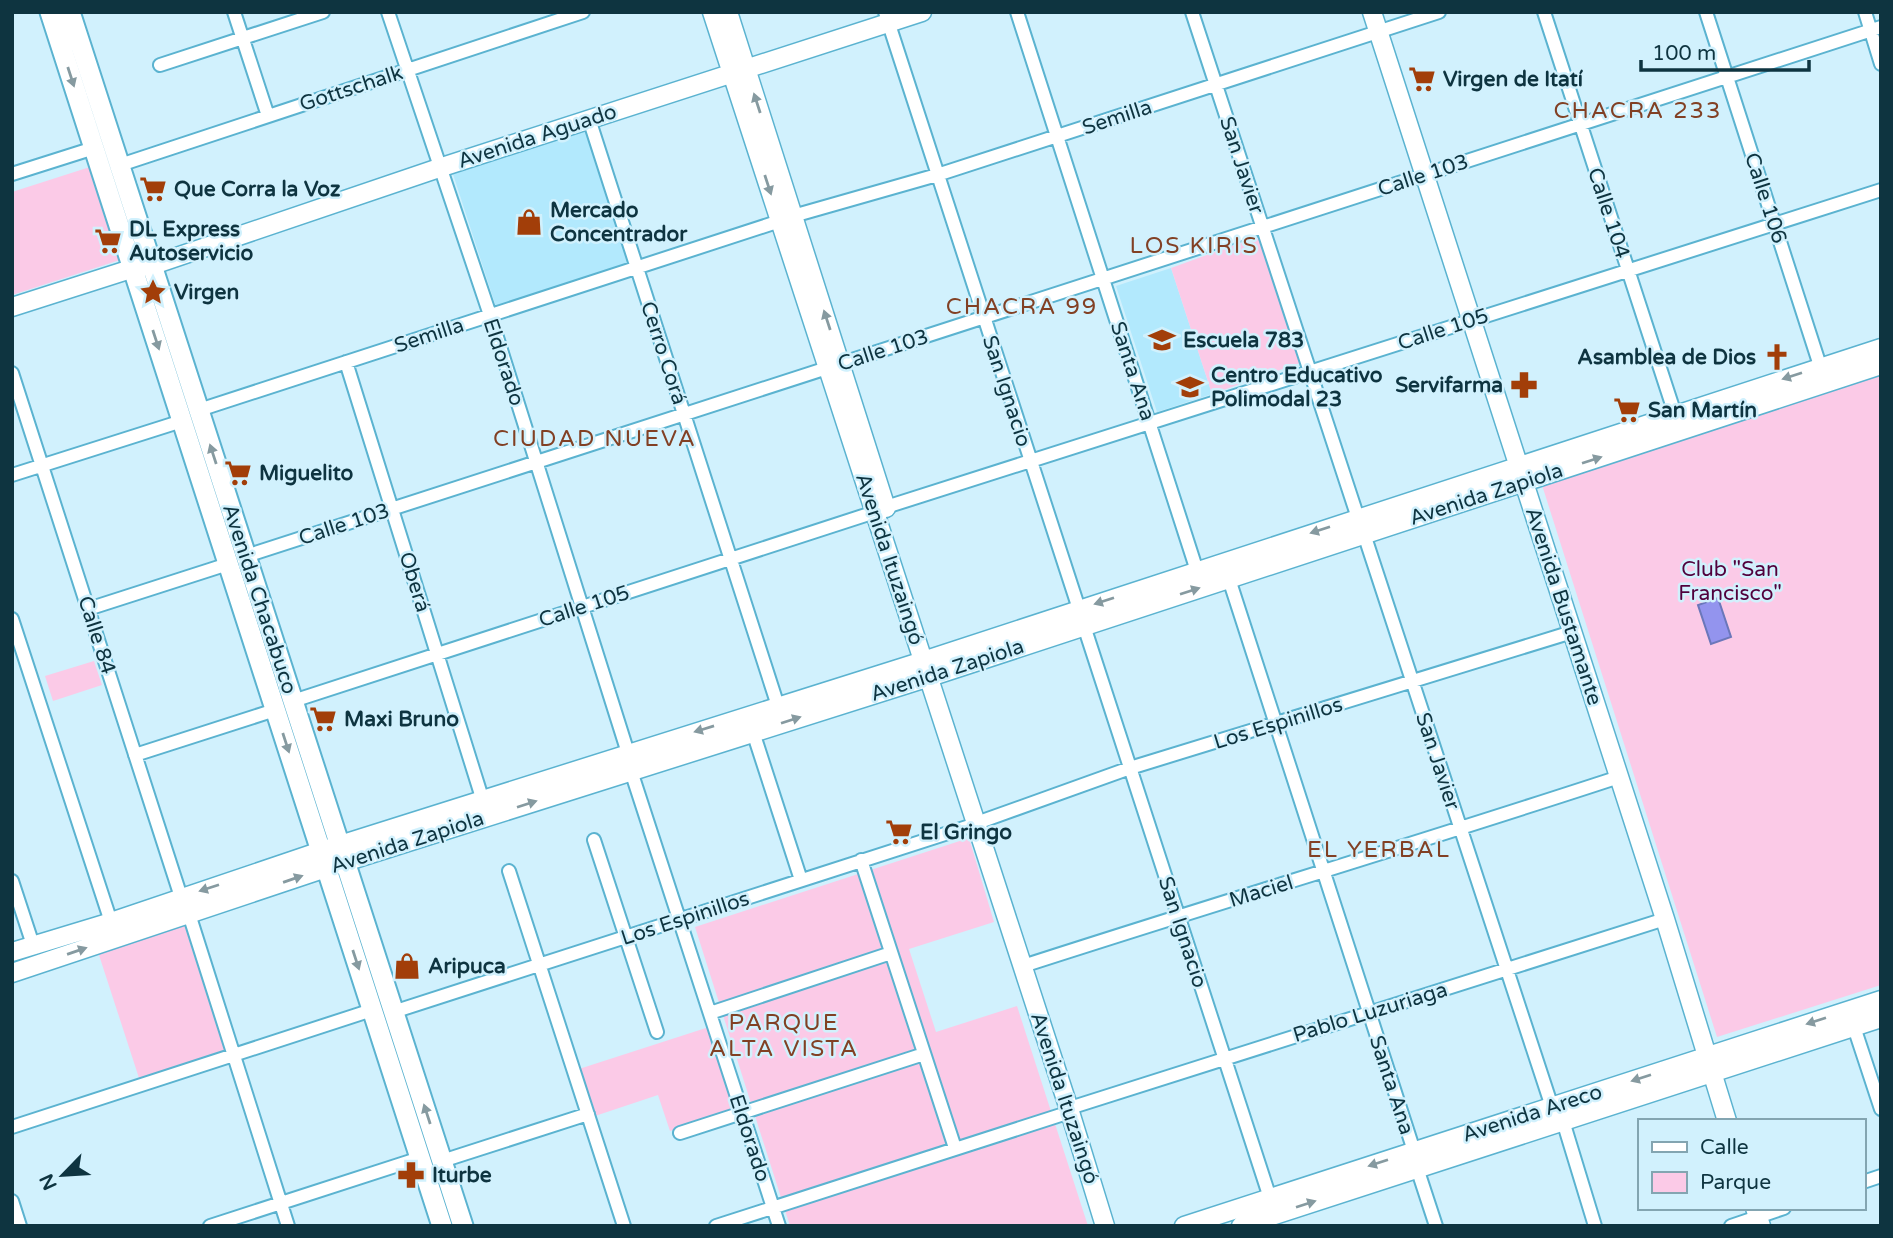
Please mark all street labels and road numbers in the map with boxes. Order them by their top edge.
street label: Gottschalk [296,60,406,117]
street label: Semilla [1079,95,1155,140]
street label: Avenida Aguado [455,99,620,174]
street label: San Javier [1214,113,1269,217]
street label: Calle 103 [1375,149,1472,202]
street label: Calle 106 [1739,150,1792,247]
street label: Calle 104 [1582,165,1635,262]
street label: Cerro Corá [635,298,692,408]
street label: Calle 105 [1395,303,1492,356]
street label: Semilla [391,313,467,358]
street label: Eldorado [478,315,529,409]
street label: Santa Ana [1105,318,1160,424]
street label: Calle 103 [835,324,932,377]
street label: San Ignacio [977,332,1036,450]
street label: Avenida Zapiola [1406,458,1566,531]
street label: Avenida Ituzaingó [850,470,929,648]
street label: Calle 103 [296,498,393,551]
street label: Avenida Chacabuco [217,501,302,697]
street label: Avenida Bustamante [1520,504,1607,708]
street label: Oberá [394,549,436,615]
street label: Calle 105 [536,580,633,633]
street label: Calle 84 [72,593,121,677]
street label: Avenida Zapiola [867,634,1027,707]
street label: Los Espinillos [1211,692,1346,755]
street label: San Javier [1410,709,1465,813]
street label: Avenida Zapiola [327,806,487,879]
street label: Maciel [1226,870,1296,913]
street label: San Ignacio [1153,873,1212,991]
street label: Los Espinillos [618,886,753,951]
street label: Pablo Luzuriaga [1290,977,1450,1048]
street label: Avenida Ituzaingó [1025,1009,1104,1187]
street label: Santa Ana [1364,1032,1419,1138]
street label: Avenida Areco [1459,1079,1605,1148]
street label: Eldorado [724,1091,775,1185]

